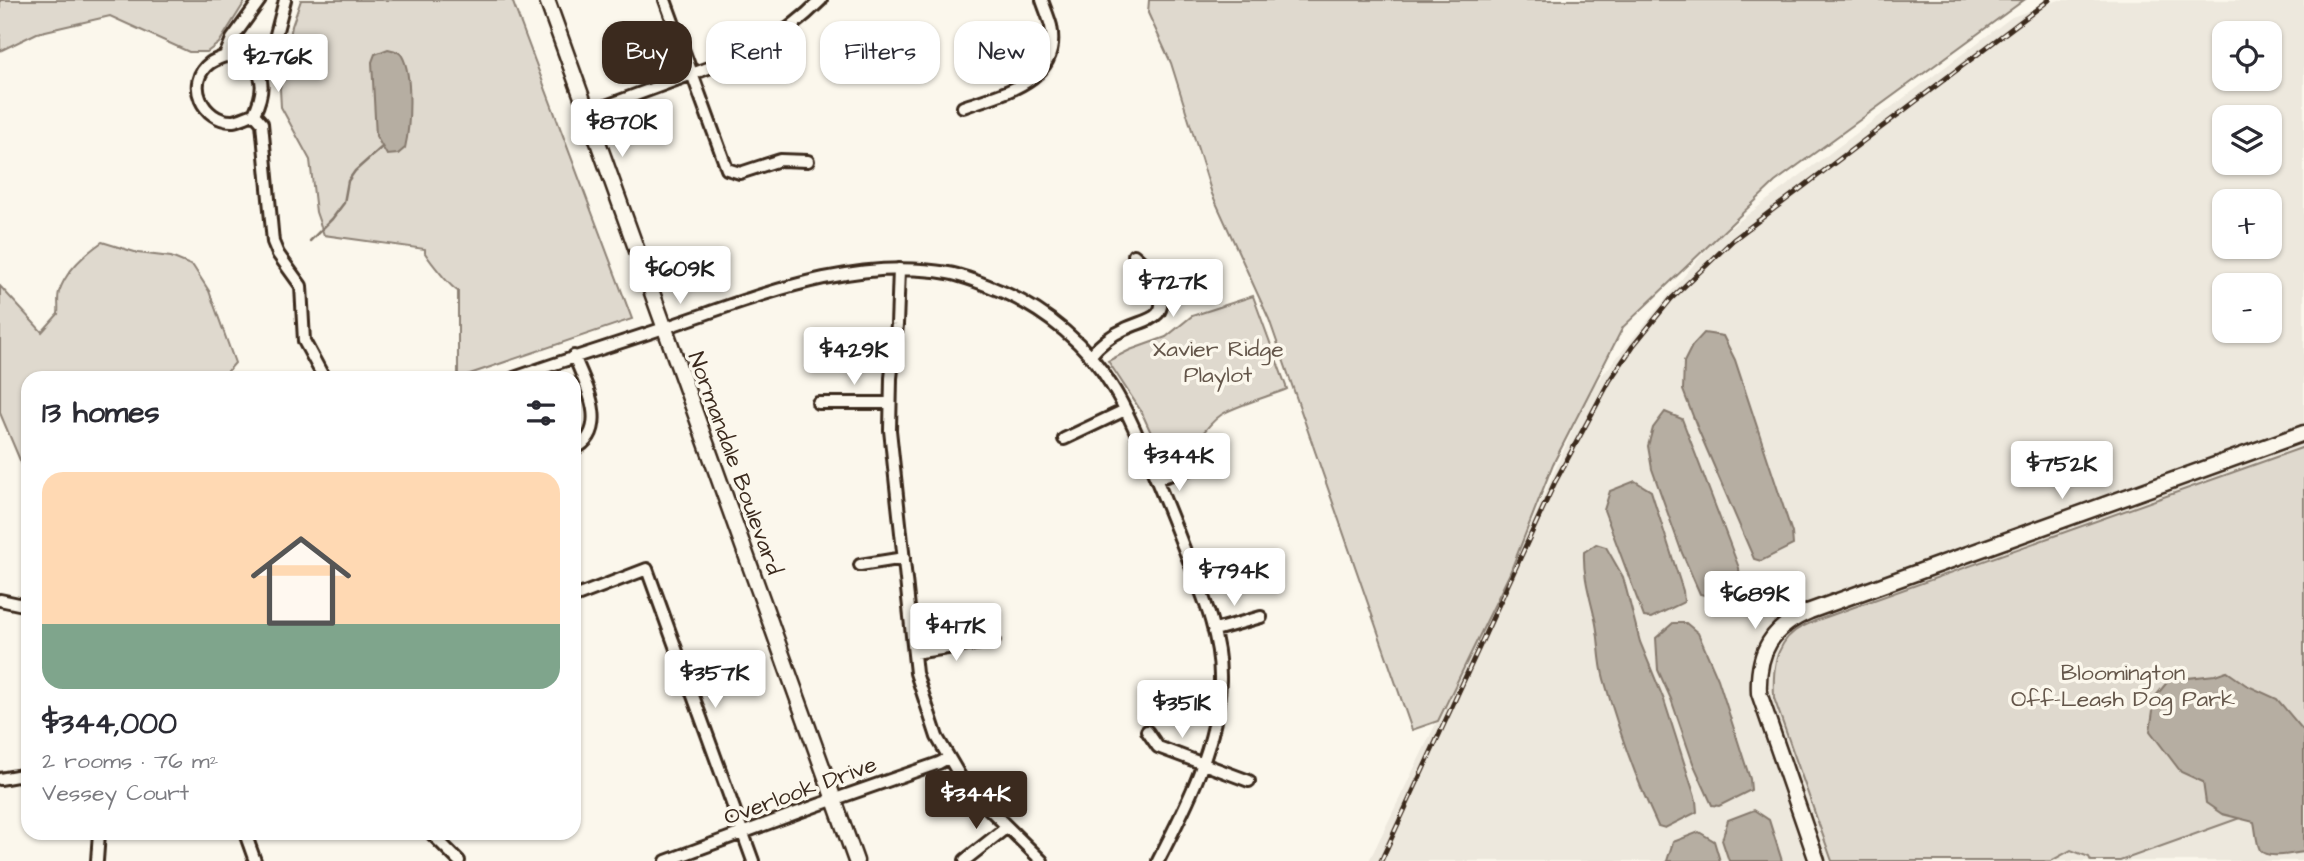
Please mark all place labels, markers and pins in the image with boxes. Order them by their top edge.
pin: $276K [229,34,327,94]
pin: $870K [573,100,671,159]
pin: $609K [631,246,729,306]
pin: $727K [1124,260,1222,319]
pin: $429K [805,328,903,387]
pin: $344K [1130,434,1228,493]
pin: $752K [2013,442,2111,501]
pin: $794K [1185,548,1283,608]
pin: $689K [1706,572,1804,631]
pin: $417K [907,604,1005,663]
pin: $357K [666,650,764,710]
pin: $351K [1133,680,1231,740]
pin: $344K [927,772,1025,831]

